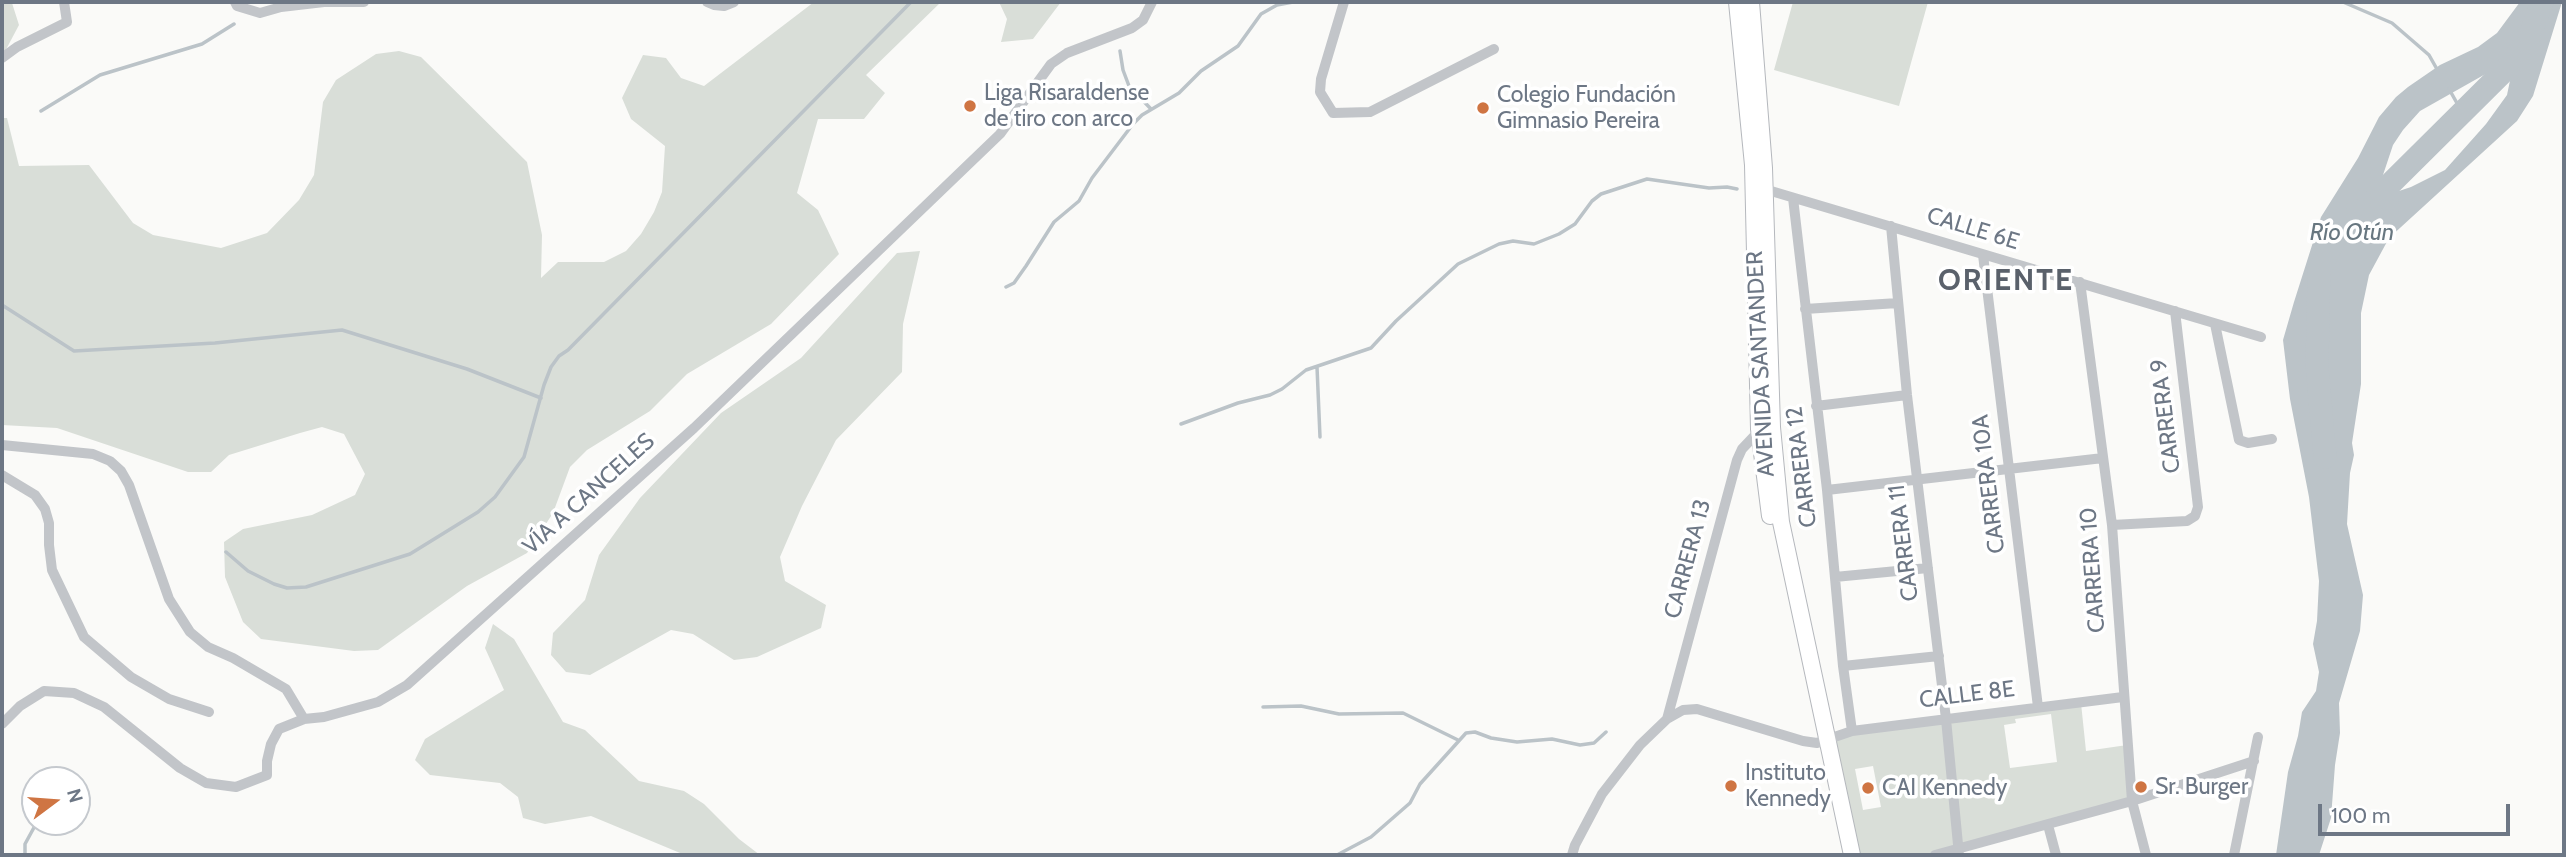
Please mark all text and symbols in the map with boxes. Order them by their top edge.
place label: Liga Risaraldense de tiro con arco [984,79,1149,133]
place label: Colegio Fundación Gimnasio Pereira [1497,81,1676,135]
marker: Liga Risaraldense de tiro con arco [962,98,978,114]
marker: Colegio Fundación Gimnasio Pereira [1475,100,1491,116]
street label: CALLE 6E [1923,202,2023,256]
water label: Río Otún [2310,219,2394,247]
street label: AVENIDA SANTANDER [1741,250,1781,478]
district label: ORIENTE [1939,263,2073,299]
street label: CARRERA 9 [2145,357,2187,475]
street label: CARRERA 12 [1781,405,1823,529]
street label: CARRERA 10A [1967,413,2011,555]
street label: VÍA A CANCELES [517,428,661,560]
street label: CARRERA 11 [1883,483,1925,603]
street label: CARRERA 13 [1659,497,1717,621]
street label: CARRERA 10 [2075,506,2111,634]
street label: CALLE 8E [1918,675,2016,715]
place label: Instituto Kennedy [1745,759,1831,813]
north arrow [21,766,91,836]
place label: Sr. Burger [2155,773,2248,801]
place label: CAI Kennedy [1882,774,2007,802]
marker: Instituto Kennedy [1723,778,1739,794]
marker: Sr. Burger [2133,779,2149,795]
marker: CAI Kennedy [1860,780,1876,796]
text: N [62,786,88,805]
scale bar [2321,790,2514,834]
text: 100 m [2331,803,2390,828]

